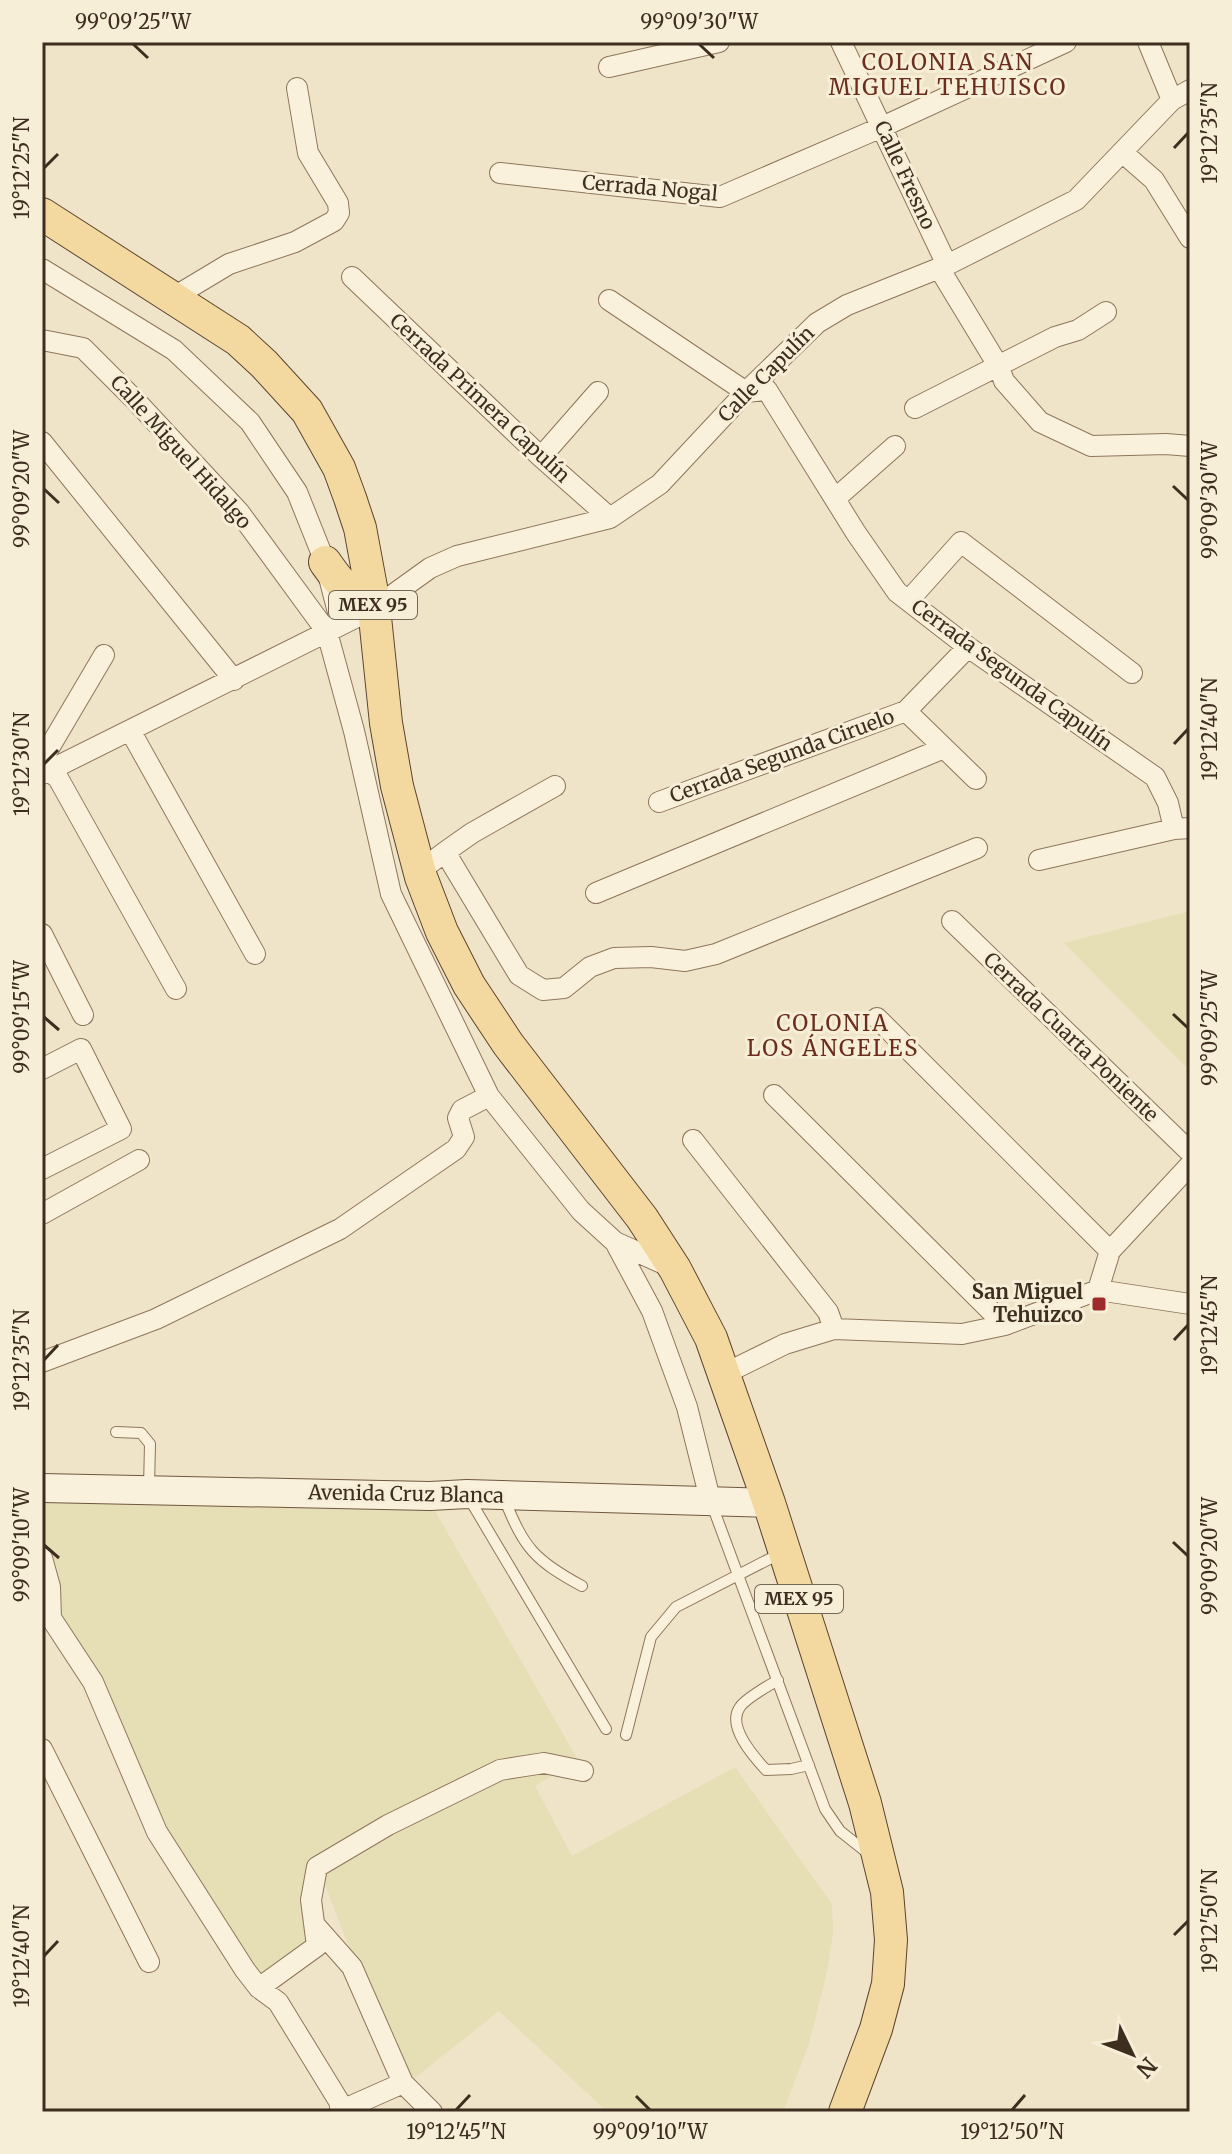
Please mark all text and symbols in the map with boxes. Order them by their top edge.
text: 99°09'25"W [75,9,192,34]
text: 99°09'30"W [640,9,759,34]
district label: COLONIA SAN MIGUEL TEHUISCO [829,48,1067,101]
text: 19°12'35"N [1197,82,1222,184]
text: 19°12'25"N [9,116,34,219]
street label: Calle Fresno [869,116,942,233]
street label: Cerrada Nogal [581,169,719,206]
street label: Cerrada Primera Capulín [385,308,575,488]
street label: Calle Capulín [712,320,819,427]
street label: Calle Miguel Hidalgo [106,370,257,534]
text: 99°09'20"W [9,429,34,548]
text: 99°09'30"W [1197,440,1222,559]
road number: MEX 95 [329,591,417,619]
street label: Cerrada Segunda Capulín [907,593,1118,756]
text: 19°12'40"N [1197,677,1222,780]
street label: Cerrada Segunda Ciruelo [666,703,898,808]
text: 19°12'30"N [9,711,34,816]
street label: Cerrada Cuarta Poniente [979,947,1164,1127]
text: 99°09'15"W [9,959,34,1074]
text: 99°09'25"W [1197,969,1222,1086]
district label: COLONIA LOS ÁNGELES [747,1009,919,1062]
text: 19°12'45"N [1197,1275,1222,1375]
place label: San Miguel Tehuizco [972,1279,1083,1327]
marker: San Miguel Tehuizco [1090,1295,1108,1313]
text: 19°12'35"N [9,1309,34,1411]
street label: Avenida Cruz Blanca [307,1479,504,1508]
text: 99°09'10"W [9,1487,34,1602]
text: 99°09'20"W [1197,1496,1222,1615]
road number: MEX 95 [755,1585,843,1613]
text: 19°12'50"N [1197,1869,1222,1973]
text: 19°12'40"N [9,1904,34,2007]
north arrow [1092,2014,1172,2094]
text: N [1130,2052,1163,2084]
text: 19°12'45"N [406,2119,506,2144]
text: 99°09'10"W [593,2119,708,2144]
text: 19°12'50"N [960,2119,1064,2144]

